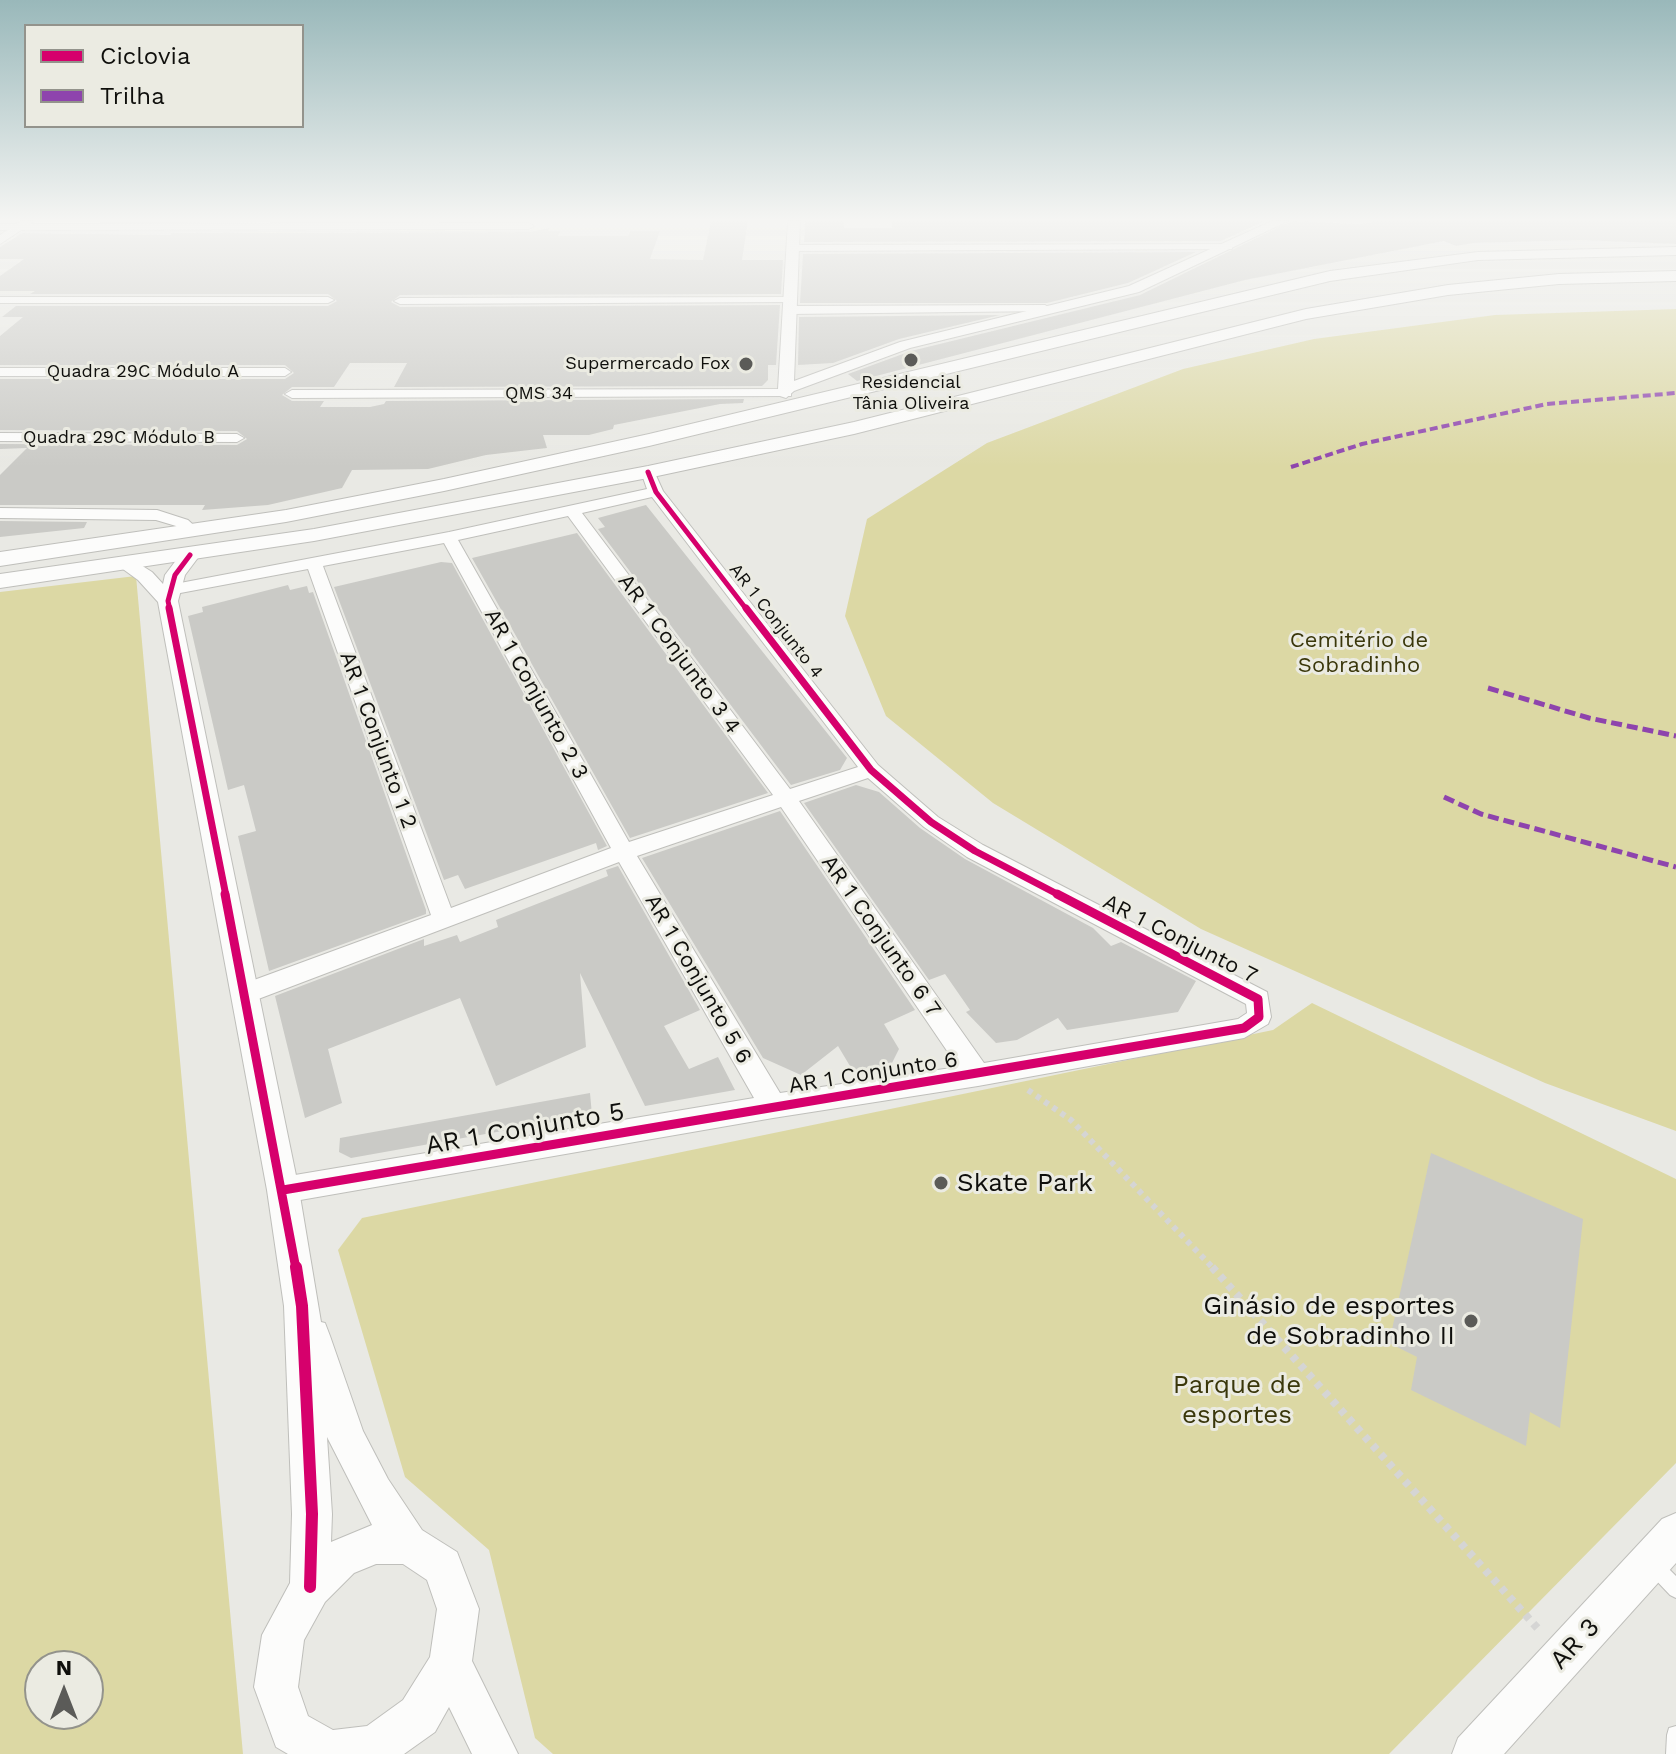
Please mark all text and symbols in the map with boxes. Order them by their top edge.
legend [24,24,304,128]
text: Ciclovia [100,42,190,70]
text: Trilha [100,82,165,110]
marker: Residencial Tânia Oliveira [902,351,920,369]
place label: Supermercado Fox [565,353,730,375]
marker: Supermercado Fox [737,355,755,373]
street label: Quadra 29C Módulo A [47,361,239,383]
place label: Residencial Tânia Oliveira [852,372,970,414]
street label: QMS 34 [505,383,573,405]
street label: Quadra 29C Módulo B [23,427,215,449]
street label: AR 1 Conjunto 4 [724,559,828,683]
street label: AR 1 Conjunto 3 4 [612,569,746,739]
street label: AR 1 Conjunto 2 3 [478,604,594,784]
park label: Cemitério de Sobradinho [1290,628,1428,680]
street label: AR 1 Conjunto 1 2 [334,648,422,832]
street label: AR 1 Conjunto 6 7 [816,850,946,1022]
street label: AR 1 Conjunto 7 [1098,889,1262,989]
street label: AR 1 Conjunto 5 6 [639,890,757,1068]
street label: AR 1 Conjunto 6 [787,1047,959,1099]
street label: AR 1 Conjunto 5 [423,1096,627,1162]
place label: Skate Park [957,1167,1093,1199]
marker: Skate Park [932,1174,950,1192]
place label: Ginásio de esportes de Sobradinho II [1203,1290,1455,1352]
marker: Ginásio de esportes de Sobradinho II [1462,1312,1480,1330]
park label: Parque de esportes [1173,1369,1301,1430]
street label: AR 3 [1544,1612,1606,1676]
north arrow [24,1650,104,1730]
text: N [56,1655,72,1680]

